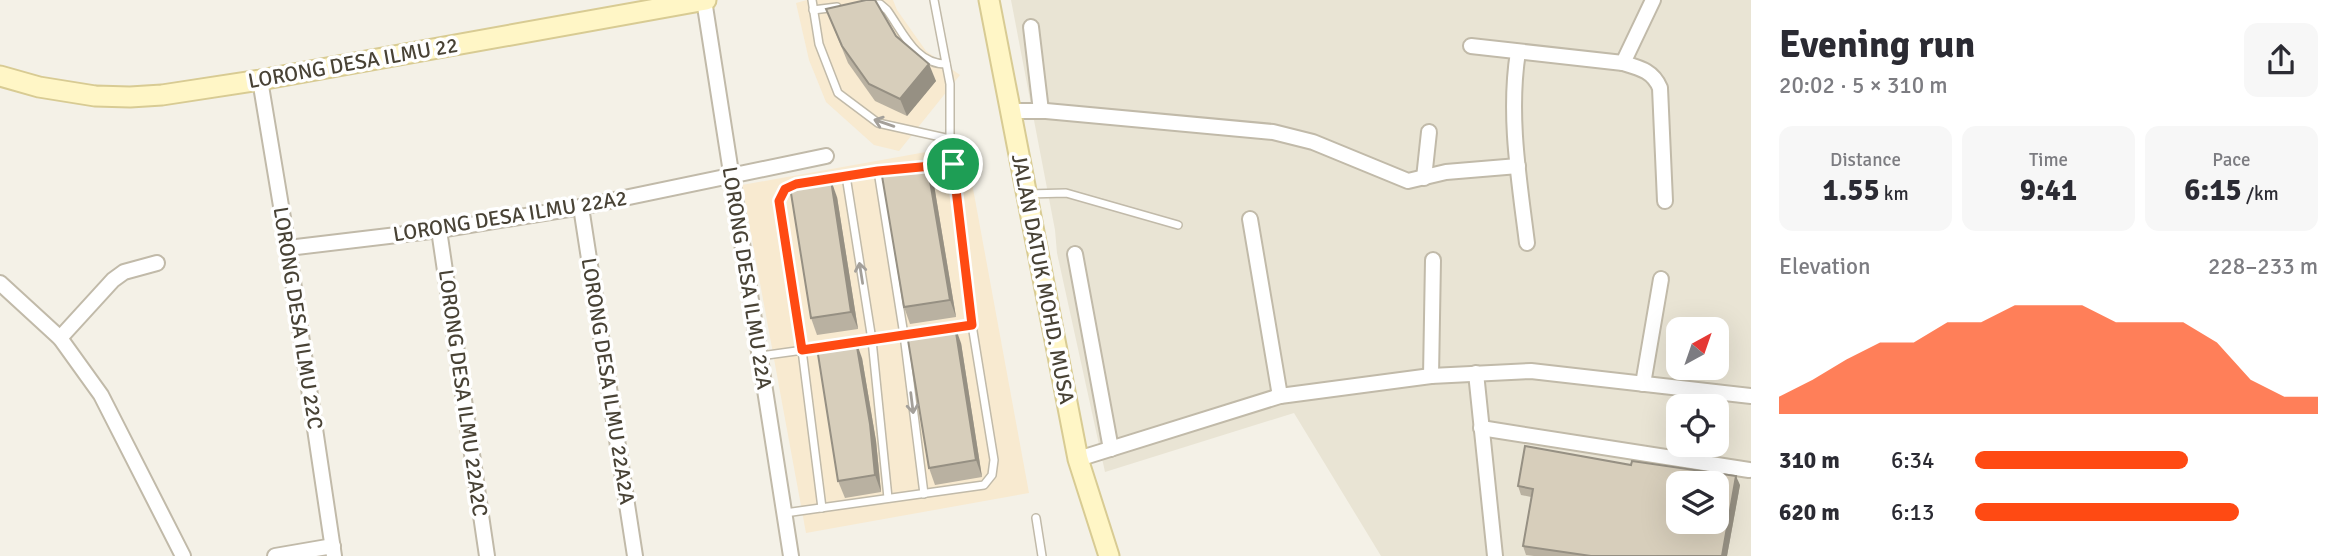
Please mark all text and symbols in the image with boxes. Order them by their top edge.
text: Evening run [1779,21,1975,68]
button: share [2244,23,2318,97]
street label: LORONG DESA ILMU 22 [246,32,460,94]
text: 20:02 · 5 × 310 m [1779,71,1948,100]
one-way arrow [874,116,895,128]
pin [923,134,983,194]
icon: arrive [934,145,972,183]
text: Distance [1830,148,1901,172]
text: Time [2029,148,2068,172]
text: Pace [2212,148,2251,172]
street label: JALAN DATUK MOHD. MUSA [1006,152,1080,406]
street label: LORONG DESA ILMU 22A [717,165,777,391]
text: 1.55 [1822,172,1880,209]
text: 9:41 [2020,172,2077,209]
text: 6:15 [2184,172,2242,209]
text: km [1880,182,1909,206]
text: /km [2242,182,2279,206]
street label: LORONG DESA ILMU 22A2 [391,185,629,247]
street label: LORONG DESA ILMU 22C [268,205,328,431]
text: Elevation [1779,252,1871,281]
text: 228–233 m [2208,252,2318,281]
street label: LORONG DESA ILMU 22A2A [576,256,640,506]
one-way arrow [854,262,867,285]
street label: LORONG DESA ILMU 22A2C [433,268,493,518]
north arrow [1666,317,1729,380]
map controls [1666,317,1729,534]
one-way arrow [906,391,919,413]
button: locate [1666,394,1729,457]
text: 310 m [1779,446,1840,475]
text: 6:34 [1891,446,1934,475]
button: layers [1666,471,1729,534]
text: 620 m [1779,498,1840,527]
text: 6:13 [1891,498,1934,527]

